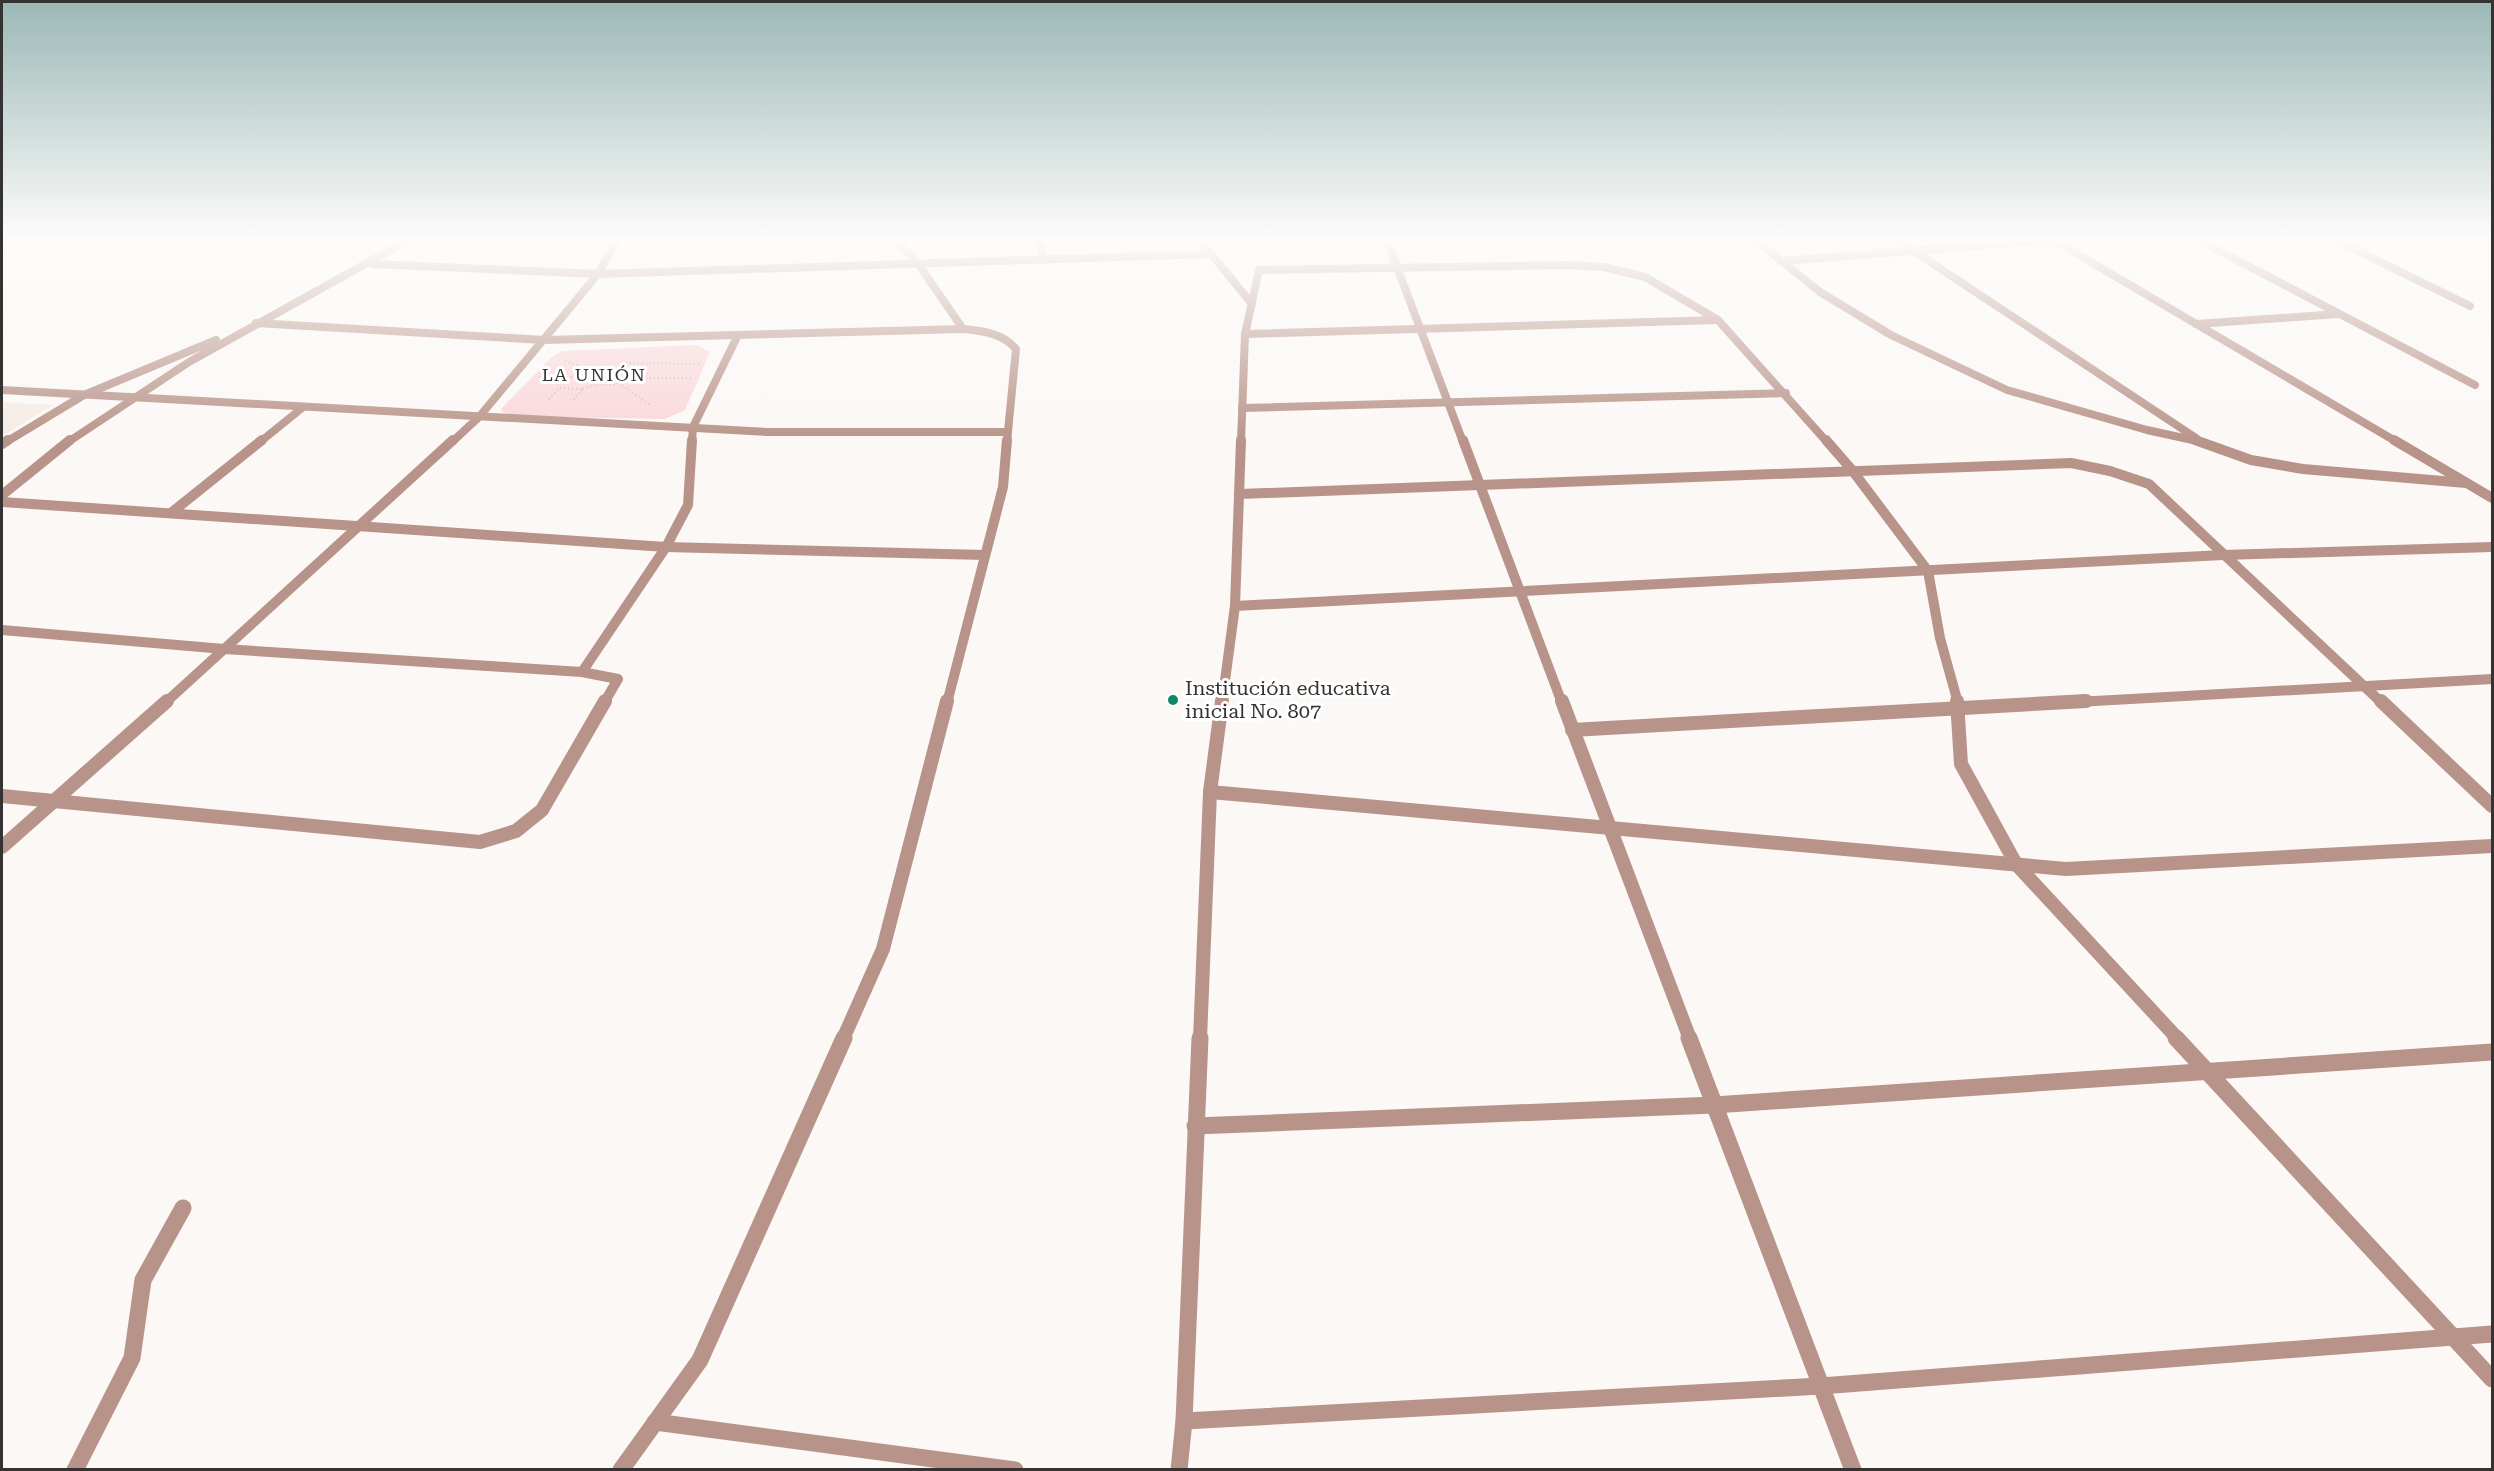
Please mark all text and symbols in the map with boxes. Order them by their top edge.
district label: LA UNIÓN [542,364,646,385]
place label: Institución educativa inicial No. 807 [1185,676,1391,723]
marker: Institución educativa inicial No. 807 [1166,693,1180,707]

